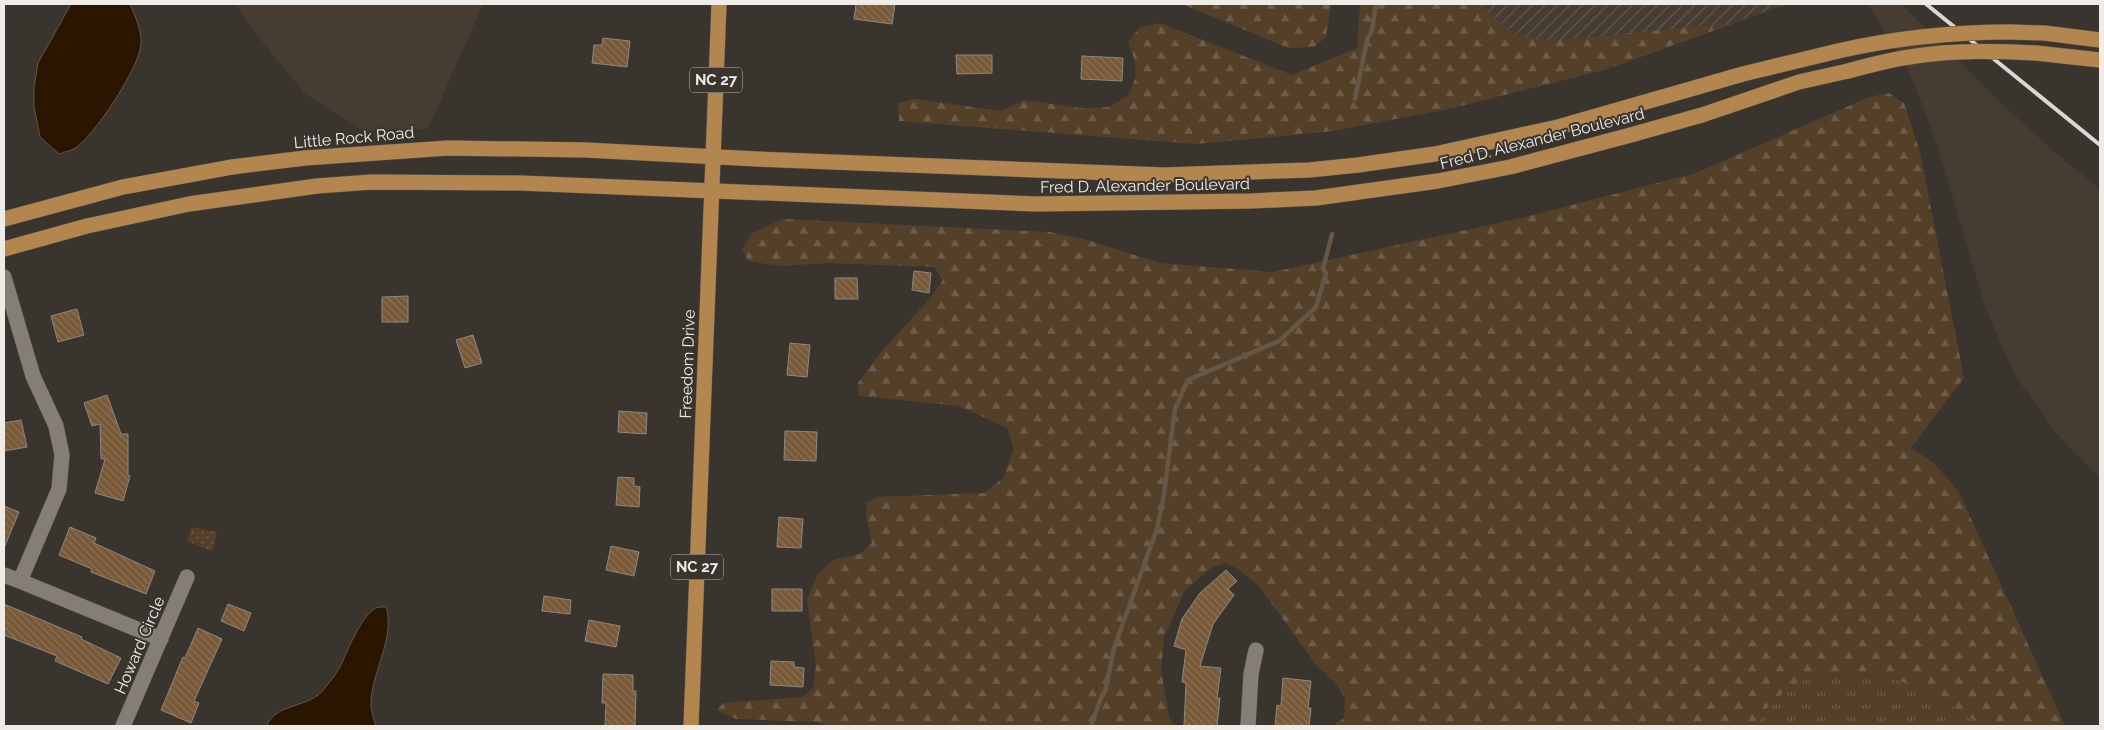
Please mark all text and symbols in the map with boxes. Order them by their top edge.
road number: NC 27 [690,68,742,92]
street label: Fred D. Alexander Boulevard [1438,104,1646,173]
street label: Little Rock Road [293,123,415,152]
street label: Fred D. Alexander Boulevard [1040,174,1250,197]
street label: Freedom Drive [676,309,699,419]
road number: NC 27 [671,554,723,580]
street label: Howard Circle [110,594,169,697]

